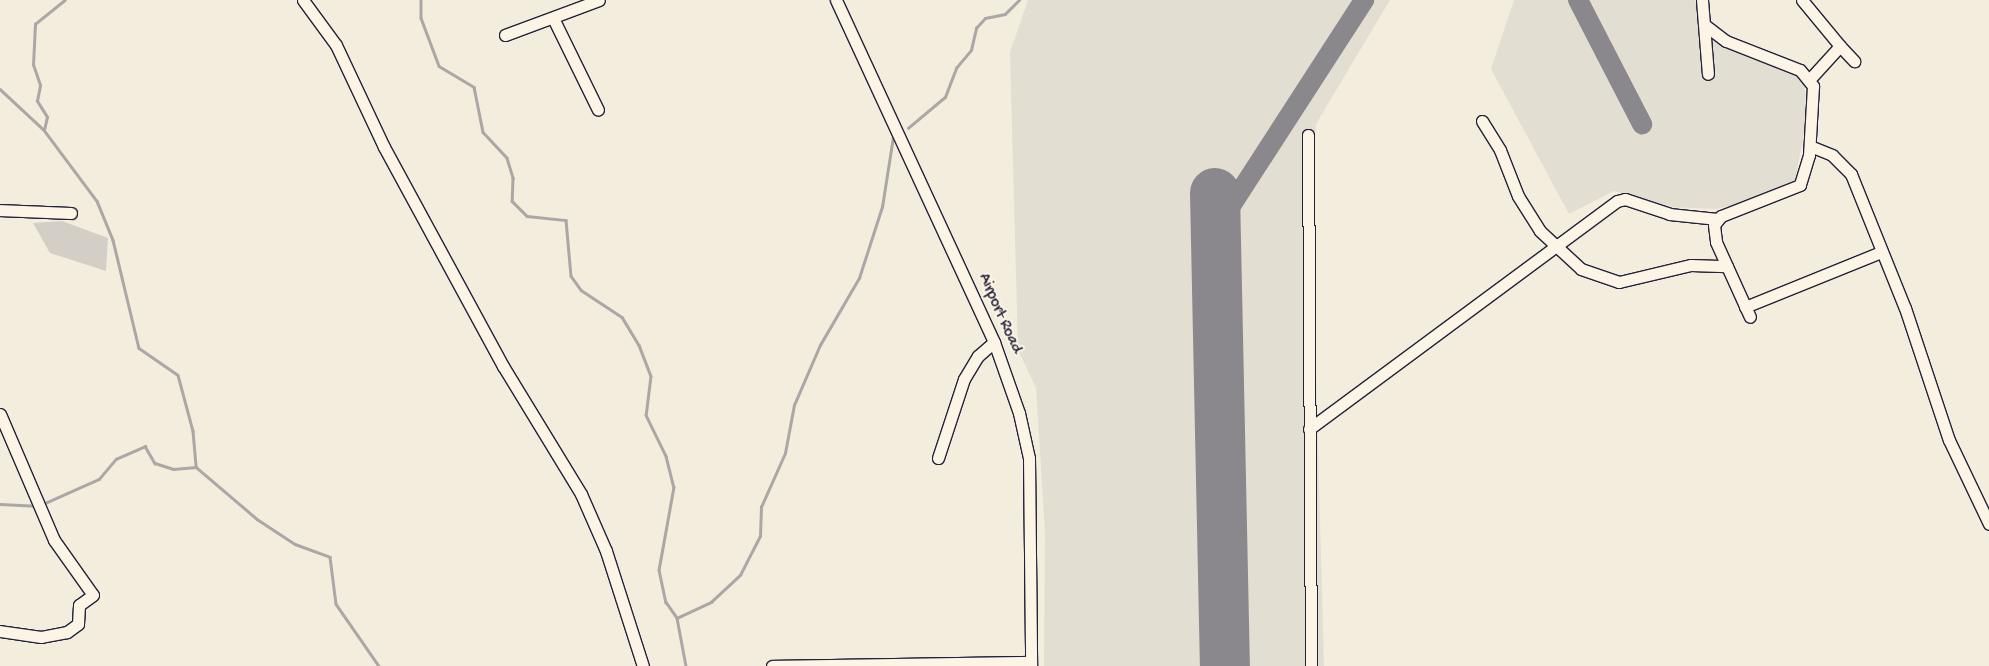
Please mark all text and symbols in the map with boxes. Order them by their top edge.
street label: Airport Road [973,271,1025,357]

